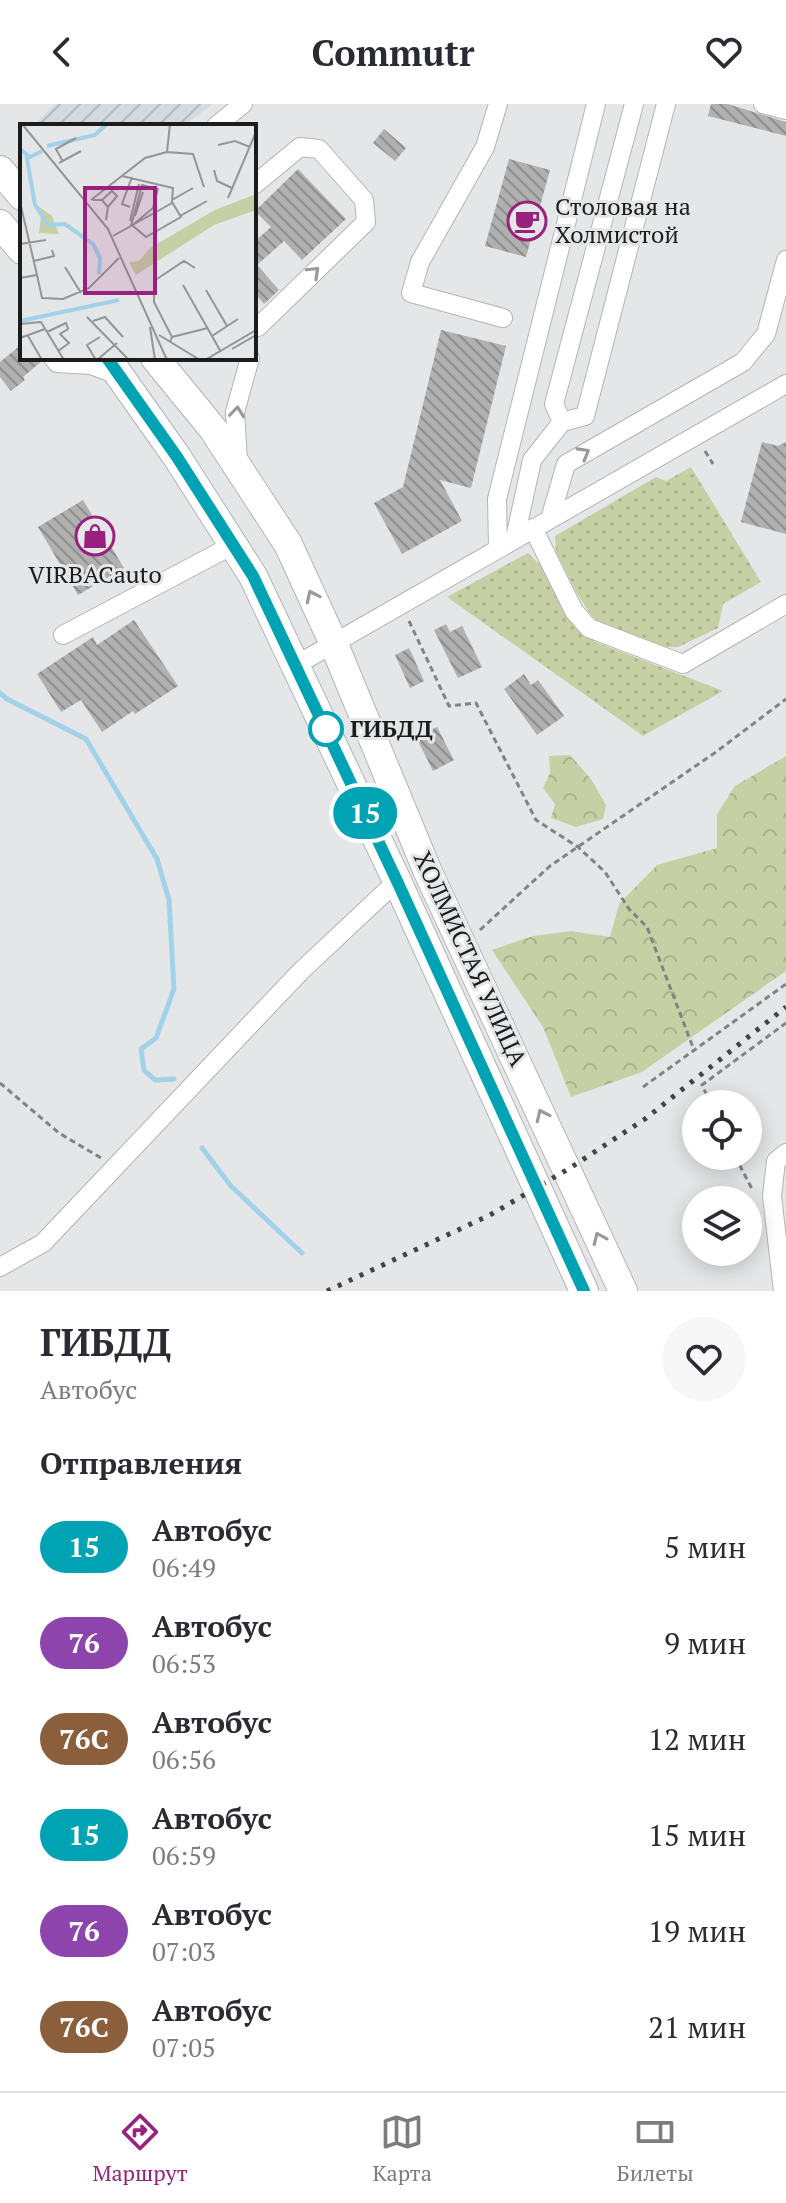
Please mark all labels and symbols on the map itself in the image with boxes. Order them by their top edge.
inset map [20,124,256,360]
place label: Столовая на Холмистой [555,190,691,250]
cafe icon: Столовая на Холмистой [506,200,548,242]
one-way arrow [305,267,319,282]
one-way arrow [229,405,246,418]
one-way arrow [575,447,590,463]
shop icon: VIRBACauto [74,515,116,557]
place label: VIRBACauto [28,558,162,590]
one-way arrow [306,590,322,605]
marker: ГИБДД [309,712,343,746]
place label: ГИБДД [350,712,433,744]
line badge: 15 [329,787,401,839]
street label: ХОЛМИСТАЯ УЛИЦА [407,846,535,1072]
one-way arrow [536,1109,552,1124]
one-way arrow [593,1232,609,1247]

